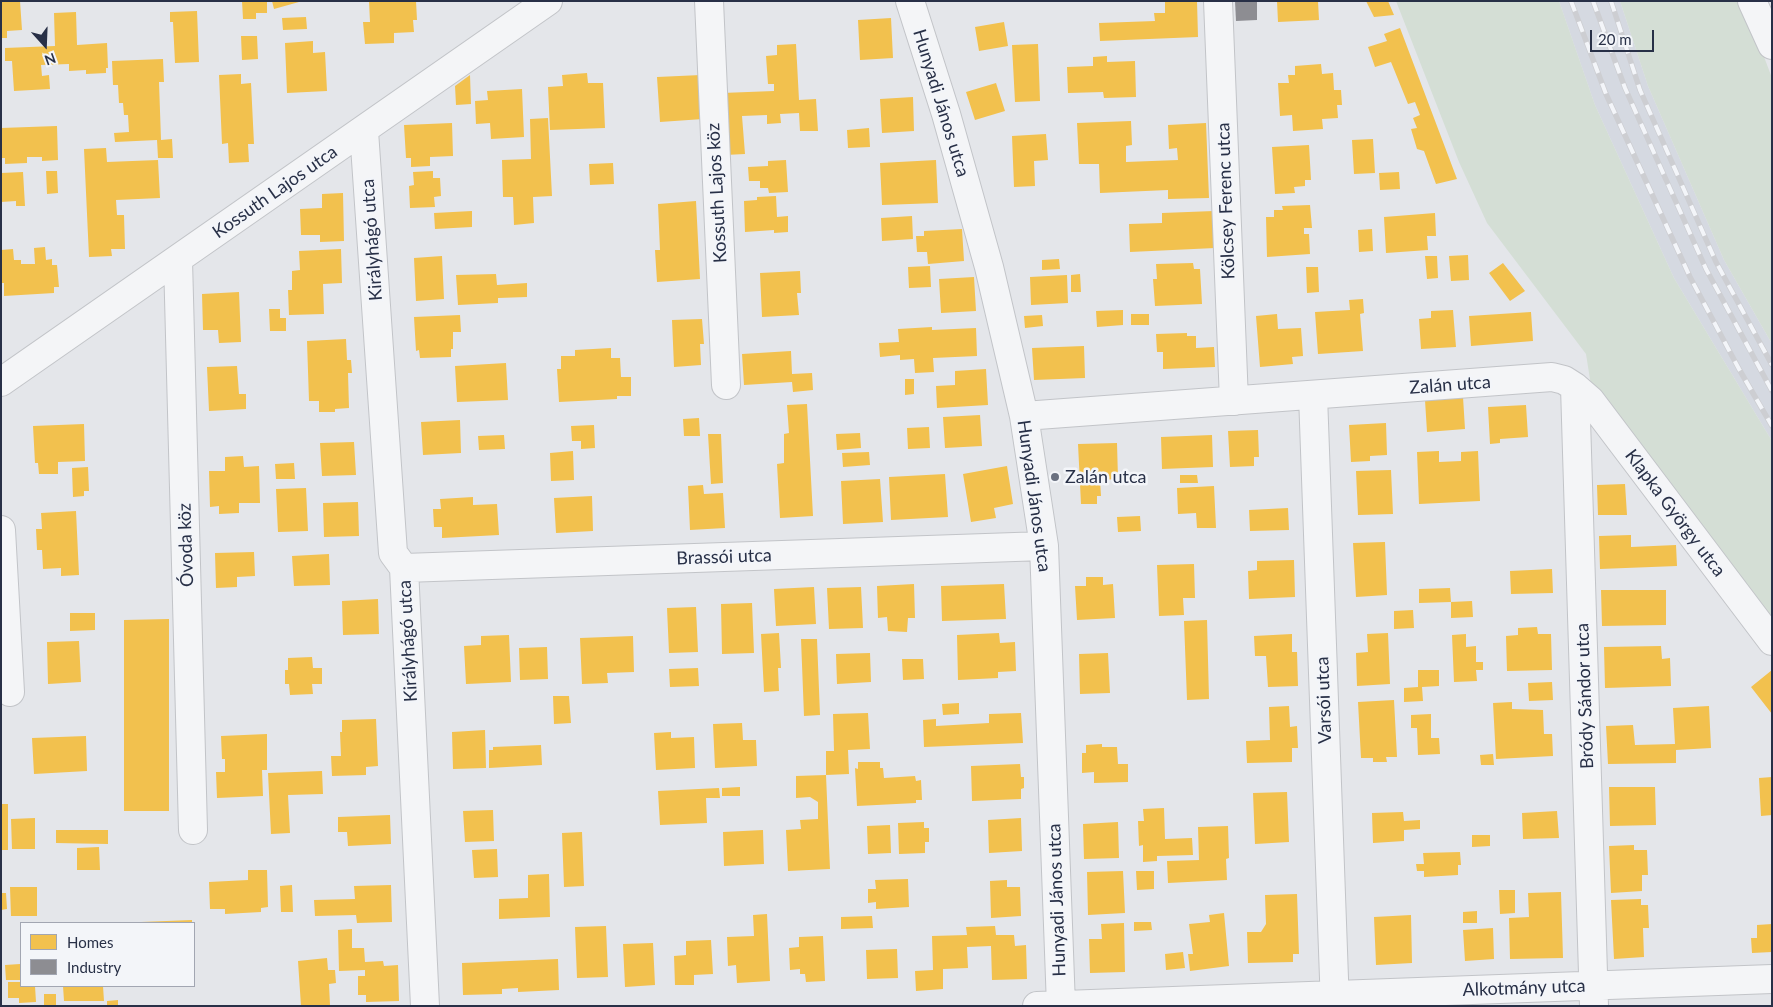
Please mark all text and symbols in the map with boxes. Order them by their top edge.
north arrow [20,20,70,70]
scale bar [1593,20,1657,52]
street label: Hunyadi János utca [908,27,974,179]
text: 20 m [1598,30,1632,48]
text: N [42,50,58,69]
street label: Kossuth Lajos köz [703,122,731,264]
street label: Kölcsey Ferenc utca [1212,122,1240,280]
street label: Kossuth Lajos utca [208,141,342,243]
street label: Királyhágó utca [357,178,387,302]
street label: Zalán utca [1409,371,1491,399]
street label: Hunyadi János utca [1013,419,1055,573]
street label: Klapka György utca [1620,445,1730,581]
place label: Zalán utca [1065,466,1147,488]
marker: Zalán utca [1049,471,1061,483]
street label: Óvoda köz [174,503,198,587]
street label: Brassói utca [676,545,772,569]
street label: Királyhágó utca [394,579,422,703]
street label: Bródy Sándor utca [1572,623,1598,769]
street label: Varsói utca [1312,656,1336,744]
street label: Hunyadi János utca [1044,823,1070,977]
legend [20,922,195,987]
text: Homes [67,933,113,951]
text: Industry [67,958,121,976]
street label: Alkotmány utca [1462,975,1586,1001]

